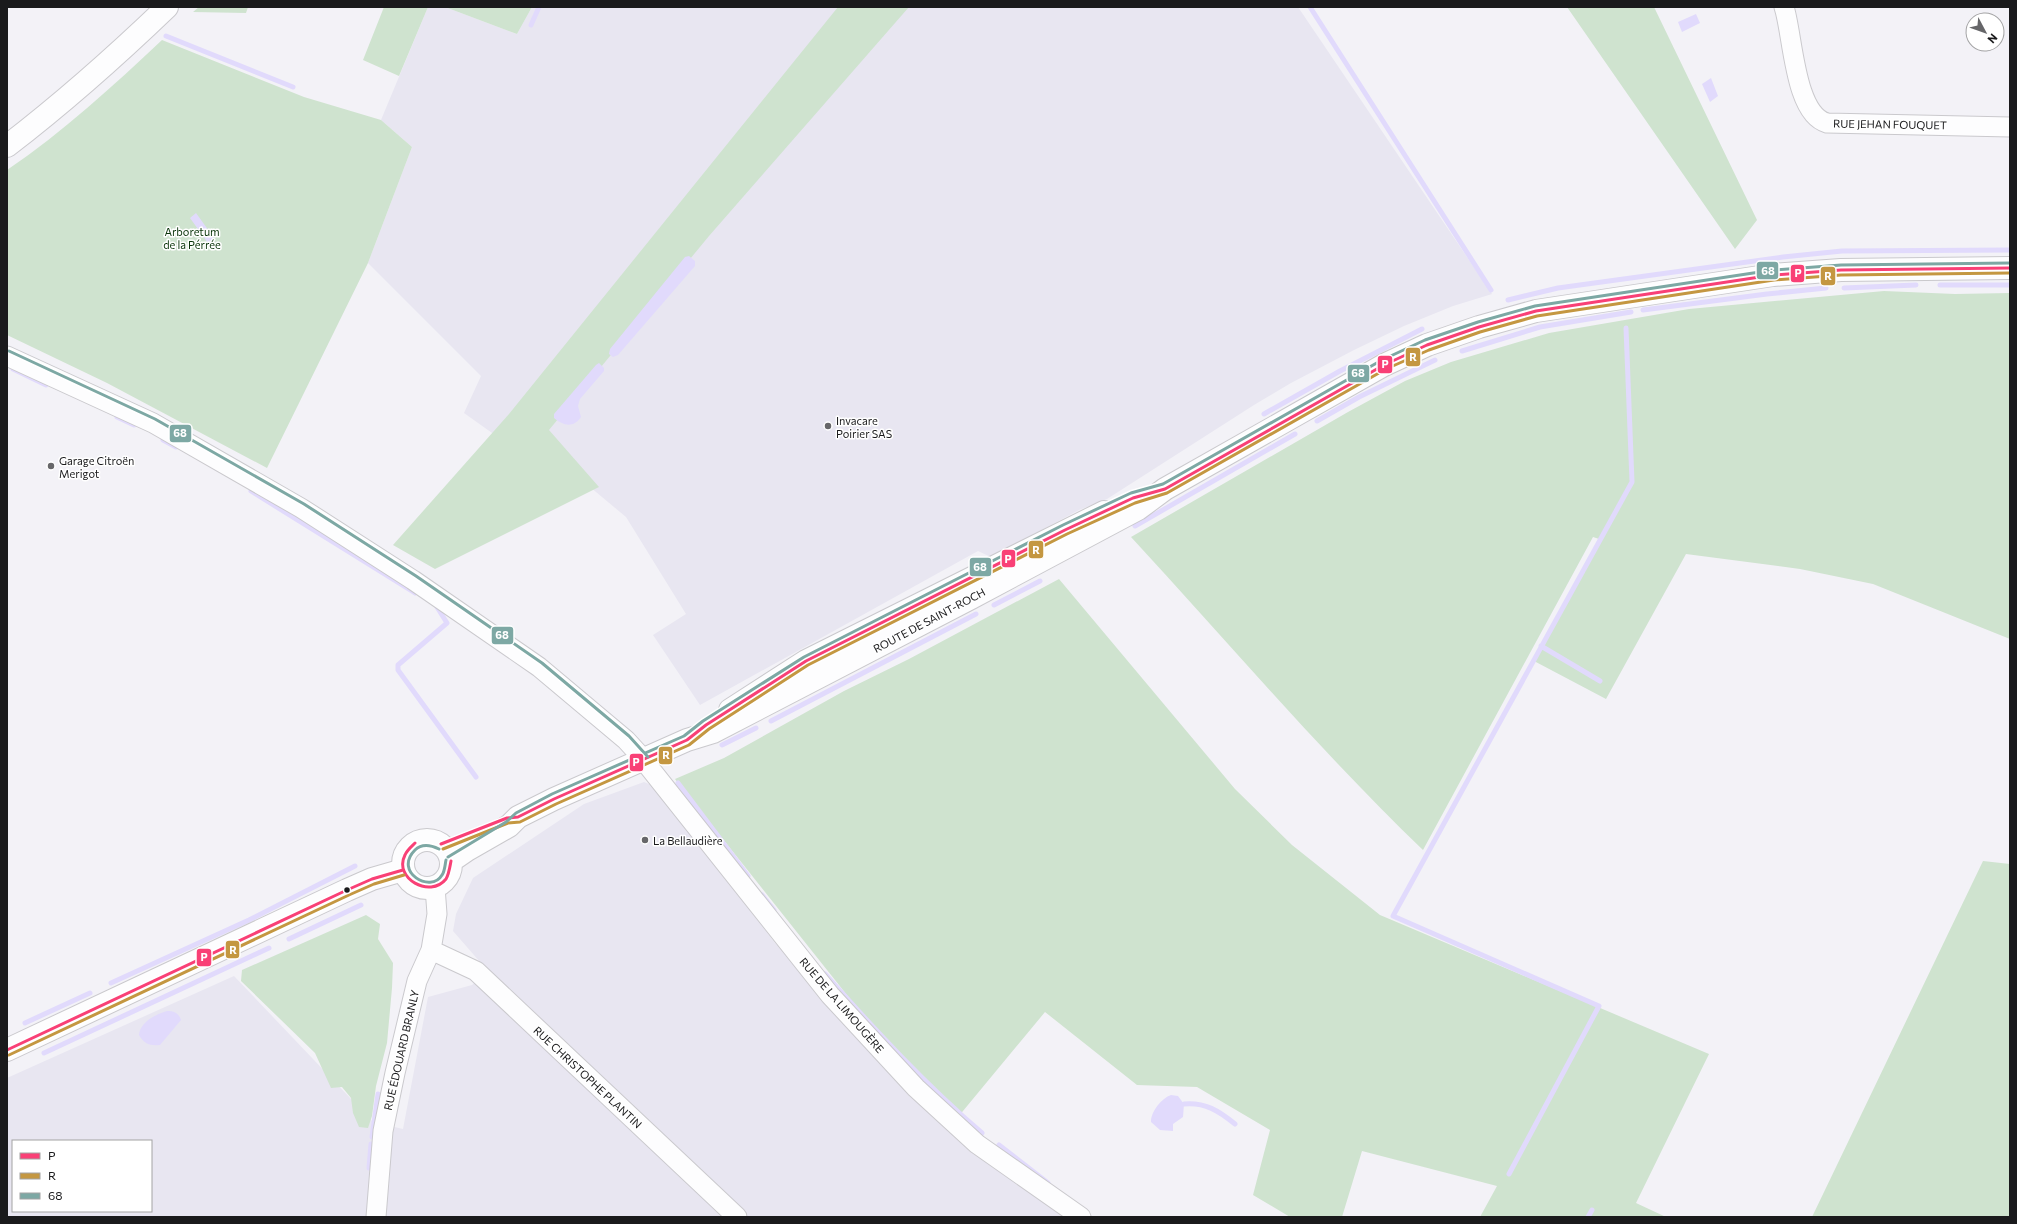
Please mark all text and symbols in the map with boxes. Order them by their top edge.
north arrow [1965,12,2005,52]
text: N [1985,32,2001,46]
street label: RUE JEHAN FOUQUET [1833,117,1947,132]
park label: Arboretum de la Pérrée [163,225,221,251]
line badge: 68 [1756,261,1779,280]
text: 68 [1761,264,1775,277]
line badge: P [1790,264,1805,283]
text: P [1794,266,1802,279]
line badge: R [1820,266,1836,286]
text: R [1824,269,1832,282]
line badge: R [1405,347,1421,367]
text: R [1409,350,1417,363]
line badge: P [1377,355,1393,374]
text: P [1381,357,1389,370]
line badge: 68 [1347,364,1370,383]
text: 68 [1351,366,1365,379]
place label: Invacare Poirier SAS [836,414,892,440]
marker: Invacare Poirier SAS [823,421,833,431]
line badge: 68 [169,424,192,443]
text: 68 [173,426,187,439]
place label: Garage Citroën Merigot [59,454,134,480]
marker: Garage Citroën Merigot [46,461,56,471]
line badge: R [1028,540,1044,559]
text: R [1032,543,1040,556]
line badge: P [1001,549,1016,568]
text: P [1004,552,1012,565]
line badge: 68 [969,557,992,577]
text: 68 [973,560,987,573]
street label: ROUTE DE SAINT-ROCH [871,585,987,655]
line badge: 68 [491,626,514,645]
text: 68 [495,628,509,641]
line badge: R [658,746,673,765]
text: R [662,748,670,761]
line badge: P [629,753,644,772]
text: P [632,755,640,768]
place label: La Bellaudière [653,834,723,847]
marker: La Bellaudière [640,835,650,845]
unlabelled marker [342,885,352,895]
line badge: R [225,940,240,959]
text: R [229,943,237,956]
line badge: P [196,948,212,967]
text: P [200,950,208,963]
street label: RUE DE LA LIMOUGÈRE [797,954,888,1055]
street label: RUE ÉDOUARD BRANLY [380,988,421,1111]
street label: RUE CHRISTOPHE PLANTIN [531,1023,645,1131]
legend [12,1140,152,1212]
text: P [48,1148,56,1162]
text: R [48,1168,56,1182]
text: 68 [48,1188,63,1202]

